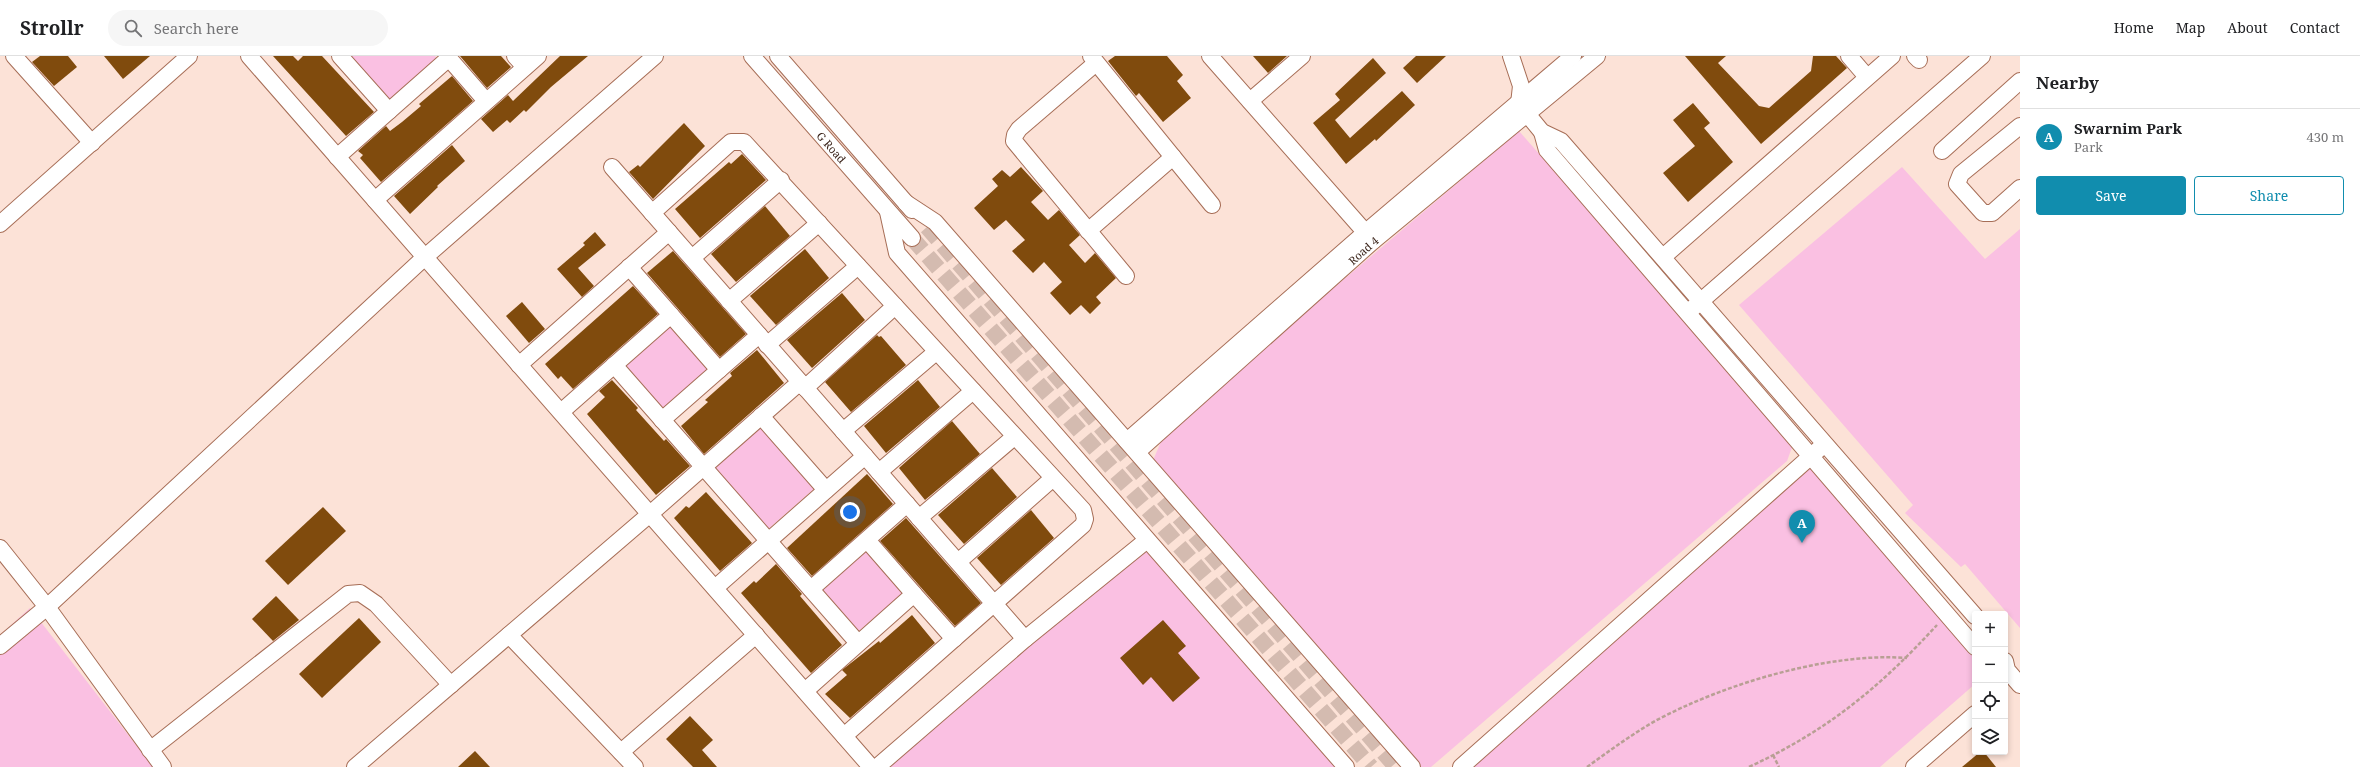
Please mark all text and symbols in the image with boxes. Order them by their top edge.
search box [108,10,388,46]
text: Strollr [20,15,84,41]
icon: search [122,17,144,39]
text: Search here [154,18,239,38]
text: Home [2114,18,2154,37]
text: Map [2176,18,2205,37]
text: About [2227,18,2268,37]
text: Contact [2290,18,2340,37]
text: Nearby [2036,71,2099,94]
text: Swarnim Park [2074,118,2182,138]
street label: G Road [814,128,850,166]
text: A [2044,128,2054,146]
text: 430 m [2307,128,2344,146]
text: Park [2074,138,2103,156]
button: Save [2036,176,2186,215]
button: Share [2194,176,2344,215]
street label: Road 4 [1345,233,1381,267]
your location [840,502,860,522]
pin: A [1789,510,1815,543]
map controls [1972,611,2008,755]
button: + [1972,611,2008,647]
button: − [1972,647,2008,683]
button: locate [1972,683,2008,719]
button: layers [1972,719,2008,755]

